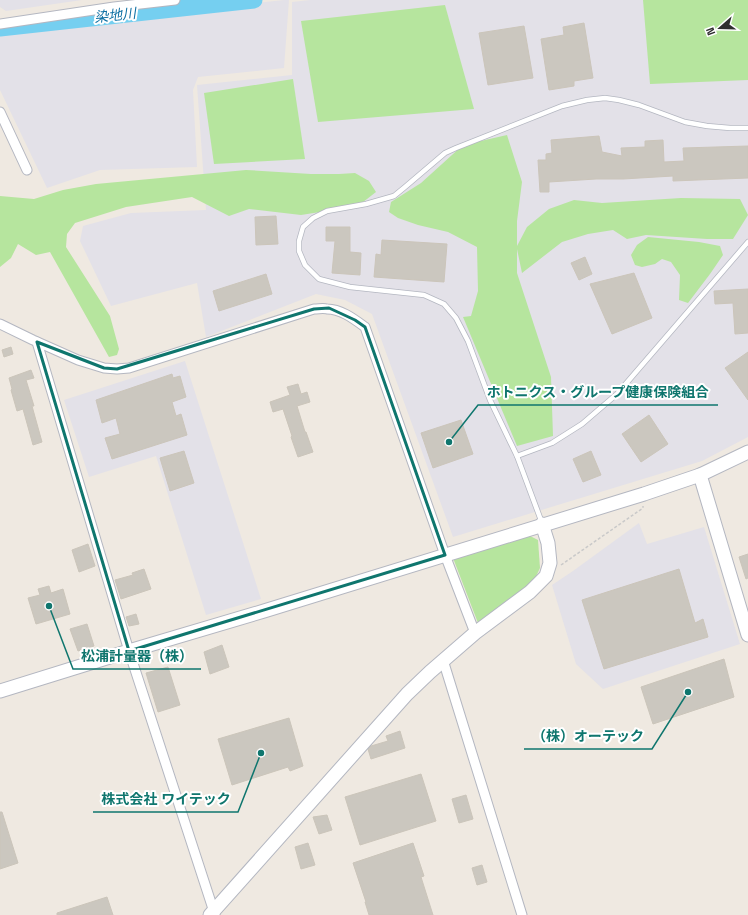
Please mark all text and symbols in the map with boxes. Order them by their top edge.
water label: 染地川 [93,4,139,26]
north arrow [700,8,740,48]
text: N [703,26,718,37]
callout: ホトニクス・グループ健康保険組合 [478,379,718,405]
text: ホトニクス・グループ健康保険組合 [487,383,709,401]
callout: 松浦計量器（株） [73,643,201,669]
text: 松浦計量器（株） [81,647,193,665]
callout: （株）オーテック [524,723,652,749]
text: （株）オーテック [532,727,644,745]
callout: 株式会社 ワイテック [93,786,238,812]
text: 株式会社 ワイテック [101,790,231,808]

